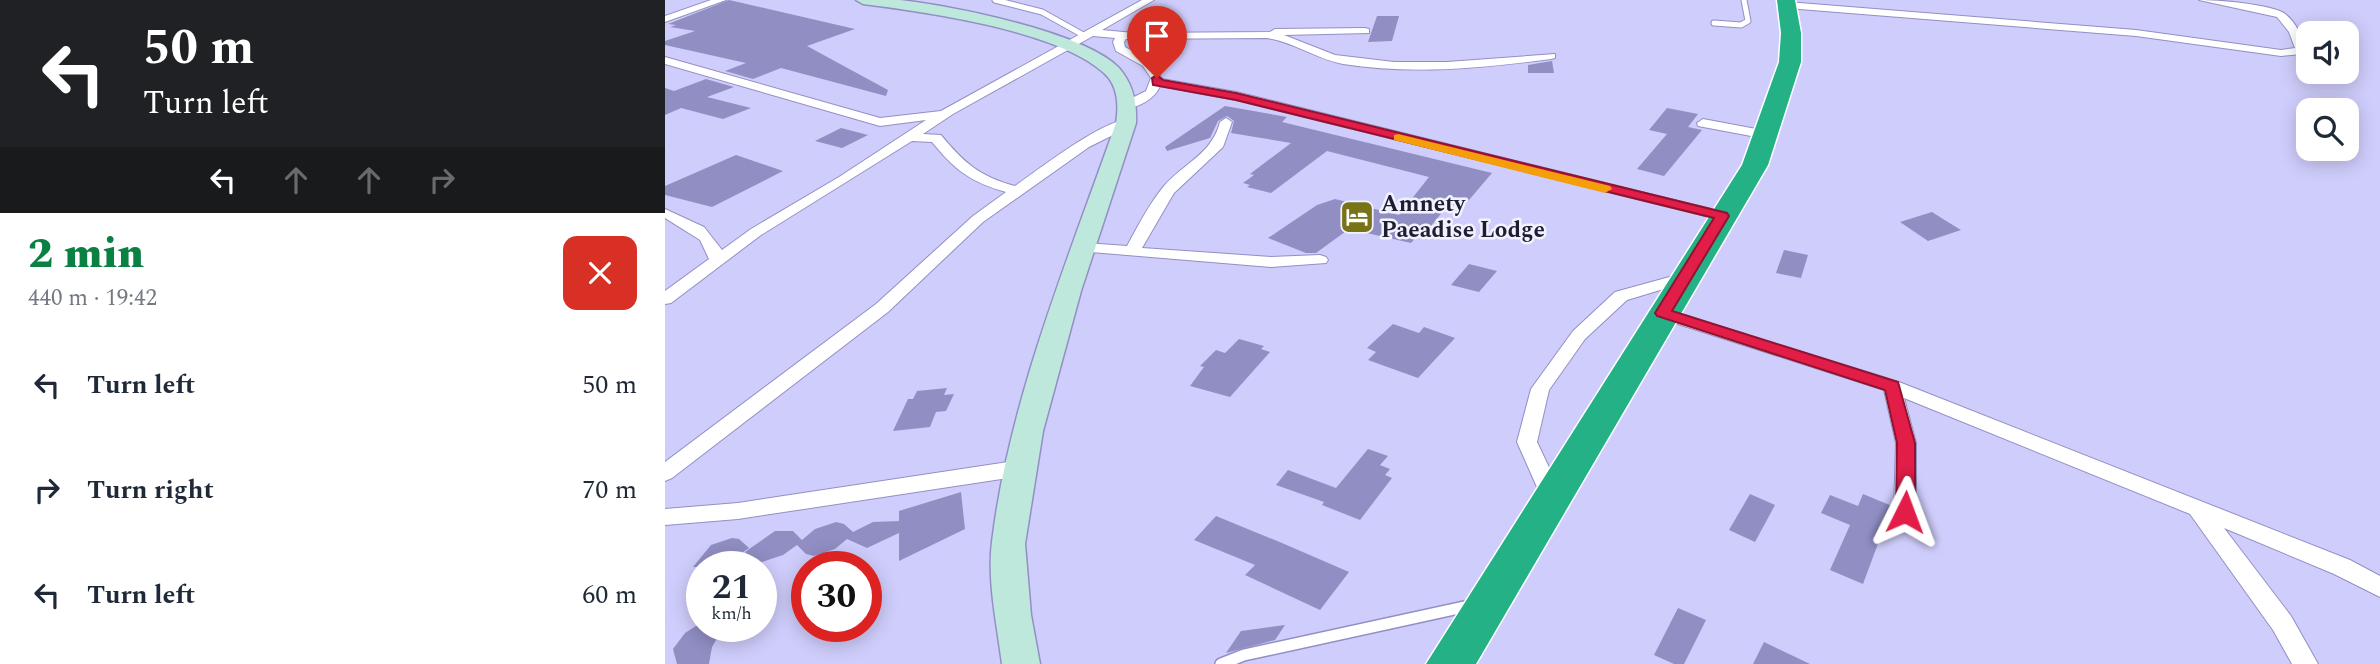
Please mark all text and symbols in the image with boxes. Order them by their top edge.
pin [1127,6,1187,78]
text: 50 m [143,11,254,86]
icon: arrive [1138,17,1176,55]
map controls [2296,21,2359,161]
button: sound [2296,21,2359,84]
icon: left [28,28,119,119]
text: Turn left [143,79,269,128]
button: search [2296,98,2359,161]
icon: left [204,161,242,199]
icon: ahead [277,161,315,199]
icon: ahead [350,161,388,199]
icon: right [423,161,461,199]
place label: Amnety Paeadise Lodge [1381,187,1545,248]
hotel icon: Amnety Paeadise Lodge [1338,198,1376,236]
text: 2 min [28,223,144,286]
button: close [563,236,637,310]
text: 440 m · 19:42 [28,281,157,316]
text: Turn left [87,365,195,405]
text: 50 m [582,365,637,405]
icon: left [28,366,66,404]
text: Turn right [87,470,214,510]
text: 70 m [582,470,637,510]
icon: right [28,471,66,509]
position arrow [1868,475,1942,549]
speed limit sign: 30 [791,551,882,642]
text: 21 [712,561,751,614]
text: Turn left [87,575,195,615]
text: 60 m [582,575,637,615]
icon: left [28,576,66,614]
text: km/h [711,600,752,627]

